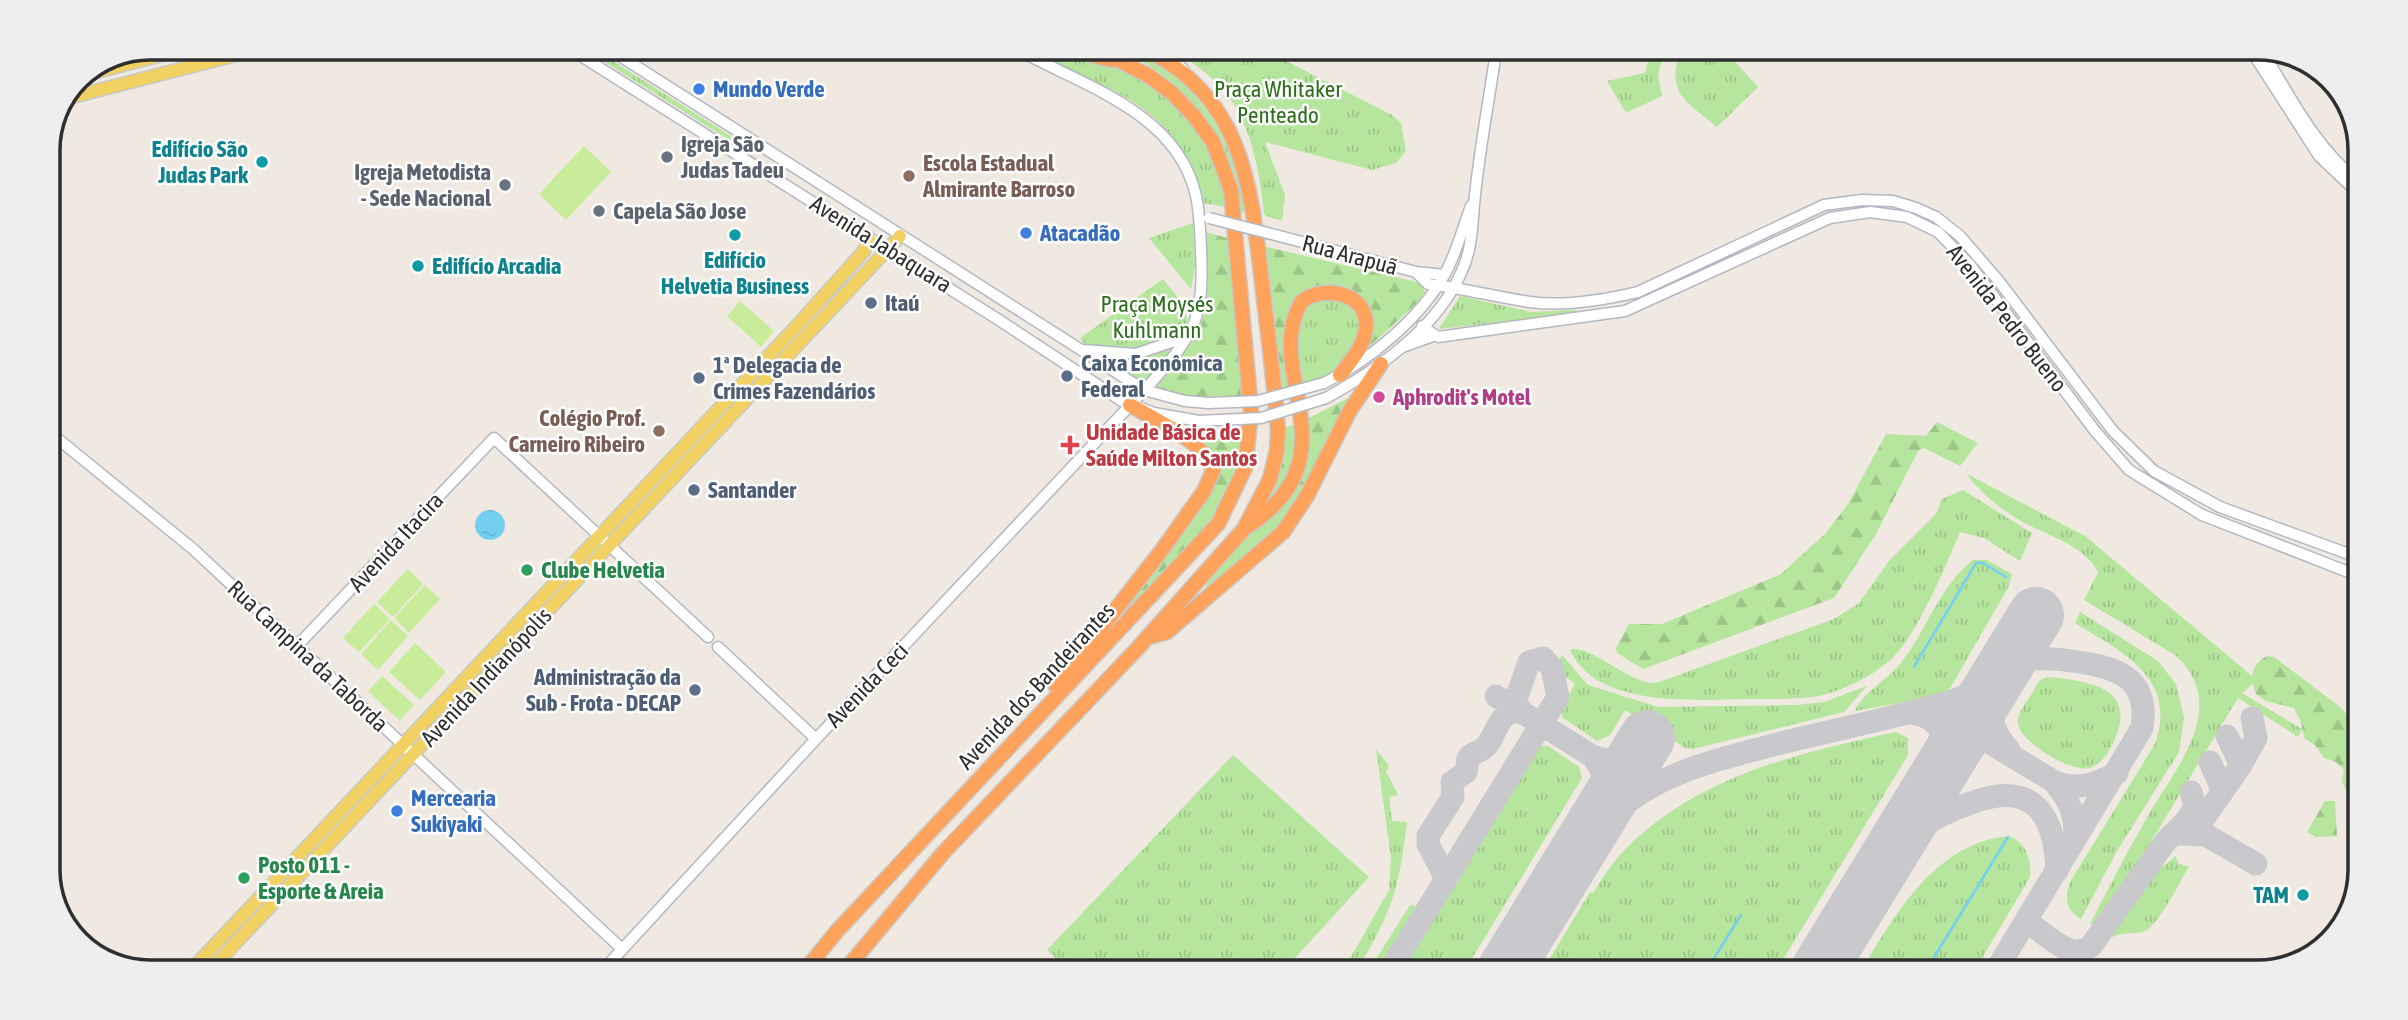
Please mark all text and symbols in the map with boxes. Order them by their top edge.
place label: Mundo Verde [713,76,825,102]
park label: Praça Whitaker Penteado [1214,76,1343,128]
marker: Mundo Verde [691,81,707,97]
place label: Igreja São Judas Tadeu [680,131,784,183]
place label: Edifício São Judas Park [151,136,249,188]
marker: Igreja São Judas Tadeu [659,149,675,165]
place label: Escola Estadual Almirante Barroso [922,150,1075,202]
marker: Edifício São Judas Park [254,154,270,170]
place label: Igreja Metodista - Sede Nacional [354,159,492,211]
marker: Escola Estadual Almirante Barroso [901,168,917,184]
marker: Igreja Metodista - Sede Nacional [497,177,513,193]
street label: Avenida Jabaquara [806,190,956,298]
place label: Capela São Jose [613,198,746,224]
marker: Capela São Jose [591,203,607,219]
place label: Atacadão [1039,220,1120,246]
marker: Atacadão [1018,225,1034,241]
marker: Edifício Helvetia Business [727,227,743,243]
street label: Rua Arapuã [1300,230,1400,280]
street label: Avenida Pedro Bueno [1941,239,2073,397]
place label: Edifício Helvetia Business [661,247,809,299]
place label: Edifício Arcadia [432,253,562,279]
marker: Edifício Arcadia [410,258,426,274]
place label: Itaú [885,290,919,316]
park label: Praça Moysés Kuhlmann [1101,291,1213,343]
marker: Itaú [863,295,879,311]
place label: Caixa Econômica Federal [1081,350,1223,402]
place label: 1ª Delegacia de Crimes Fazendários [713,352,875,404]
marker: Caixa Econômica Federal [1059,368,1075,384]
marker: 1ª Delegacia de Crimes Fazendários [691,370,707,386]
place label: Aphrodit's Motel [1392,384,1532,410]
marker: Aphrodit's Motel [1371,389,1387,405]
place label: Colégio Prof. Carneiro Ribeiro [509,405,645,457]
place label: Unidade Básica de Saúde Milton Santos [1086,419,1257,471]
marker: Colégio Prof. Carneiro Ribeiro [651,423,667,439]
marker: Unidade Básica de Saúde Milton Santos [1060,435,1080,455]
place label: Santander [708,477,797,503]
marker: Santander [686,482,702,498]
street label: Avenida Itacira [343,487,449,597]
place label: Clube Helvetia [541,557,665,583]
marker: Clube Helvetia [519,562,535,578]
street label: Rua Campina da Taborda [223,575,393,737]
street label: Avenida dos Bandeirantes [952,598,1120,774]
street label: Avenida Indianópolis [415,603,557,751]
street label: Avenida Ceci [821,638,913,732]
place label: Administração da Sub - Frota - DECAP [526,664,681,716]
marker: Administração da Sub - Frota - DECAP [687,682,703,698]
place label: Mercearia Sukiyaki [411,785,496,837]
marker: Mercearia Sukiyaki [389,803,405,819]
place label: Posto 011 - Esporte & Areia [258,852,384,904]
marker: Posto 011 - Esporte & Areia [236,870,252,886]
place label: TAM [2253,882,2289,908]
marker: TAM [2295,887,2311,903]

